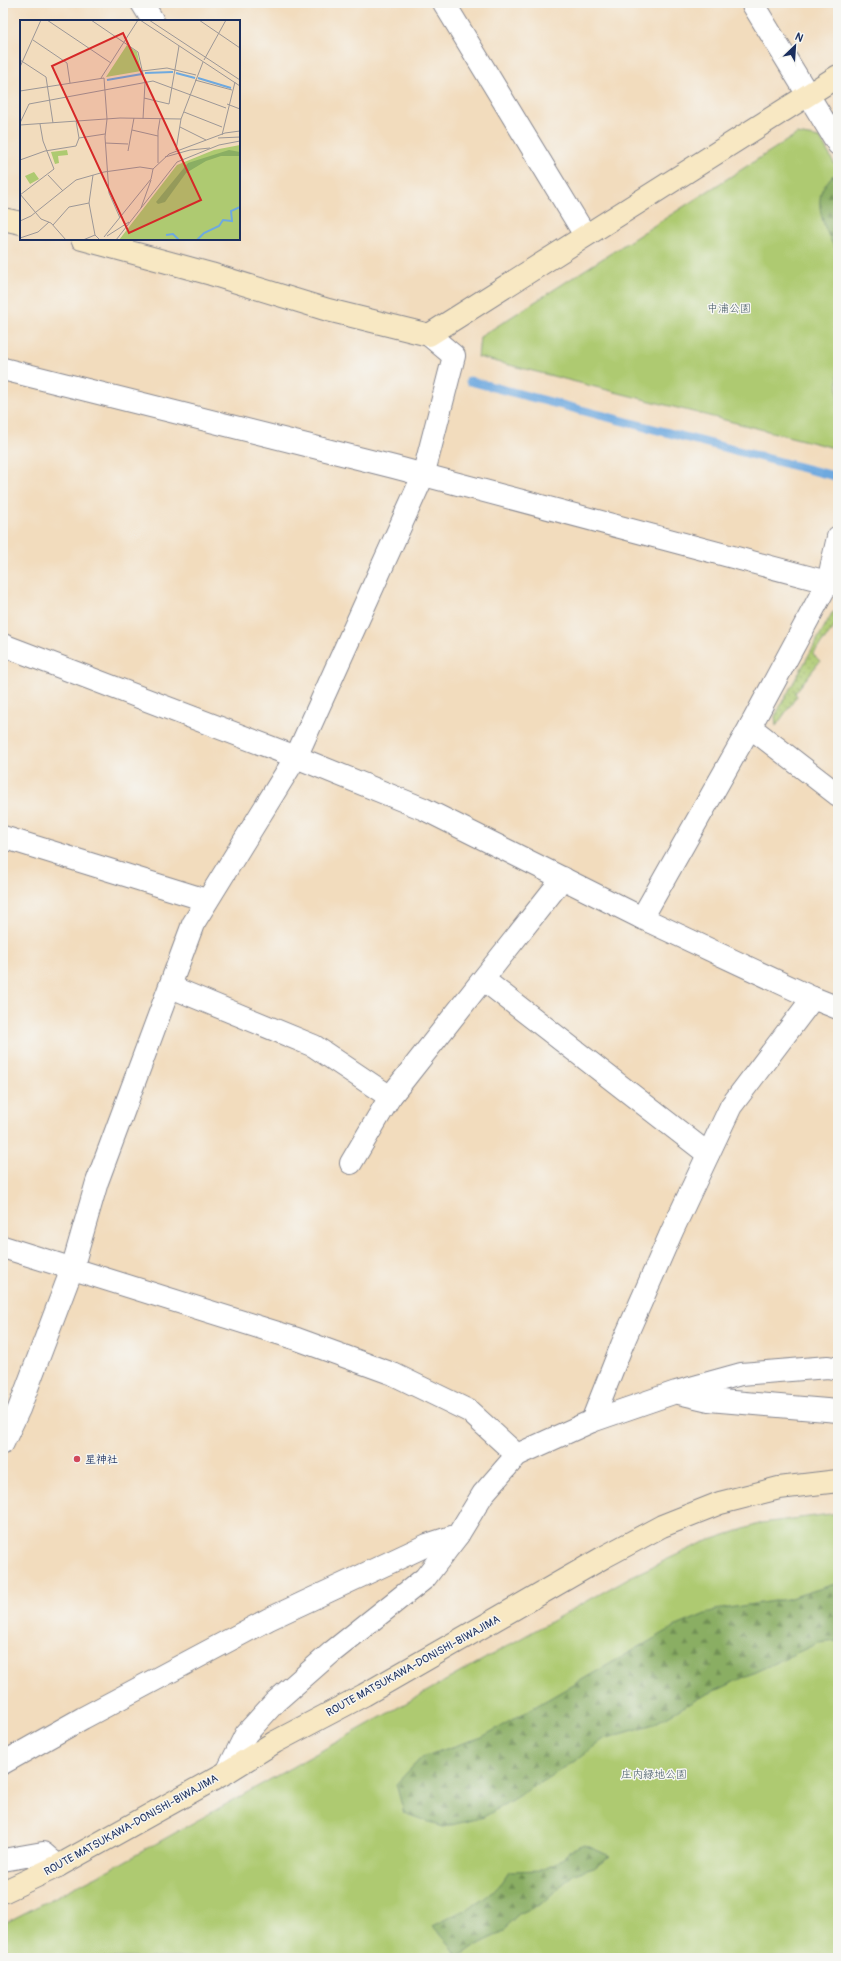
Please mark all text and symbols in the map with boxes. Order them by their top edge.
inset map [20,20,240,240]
north arrow [775,26,815,66]
text: N [793,30,806,45]
park label: 中浦公園 [707,302,751,315]
place label: 星神社 [85,1453,118,1466]
marker: 星神社 [72,1454,82,1464]
street label: ROUTE MATSUKAWA-DONISHI-BIWAJIMA [324,1613,502,1719]
park label: 庄内緑地公園 [621,1768,687,1781]
street label: ROUTE MATSUKAWA-DONISHI-BIWAJIMA [42,1772,220,1878]

